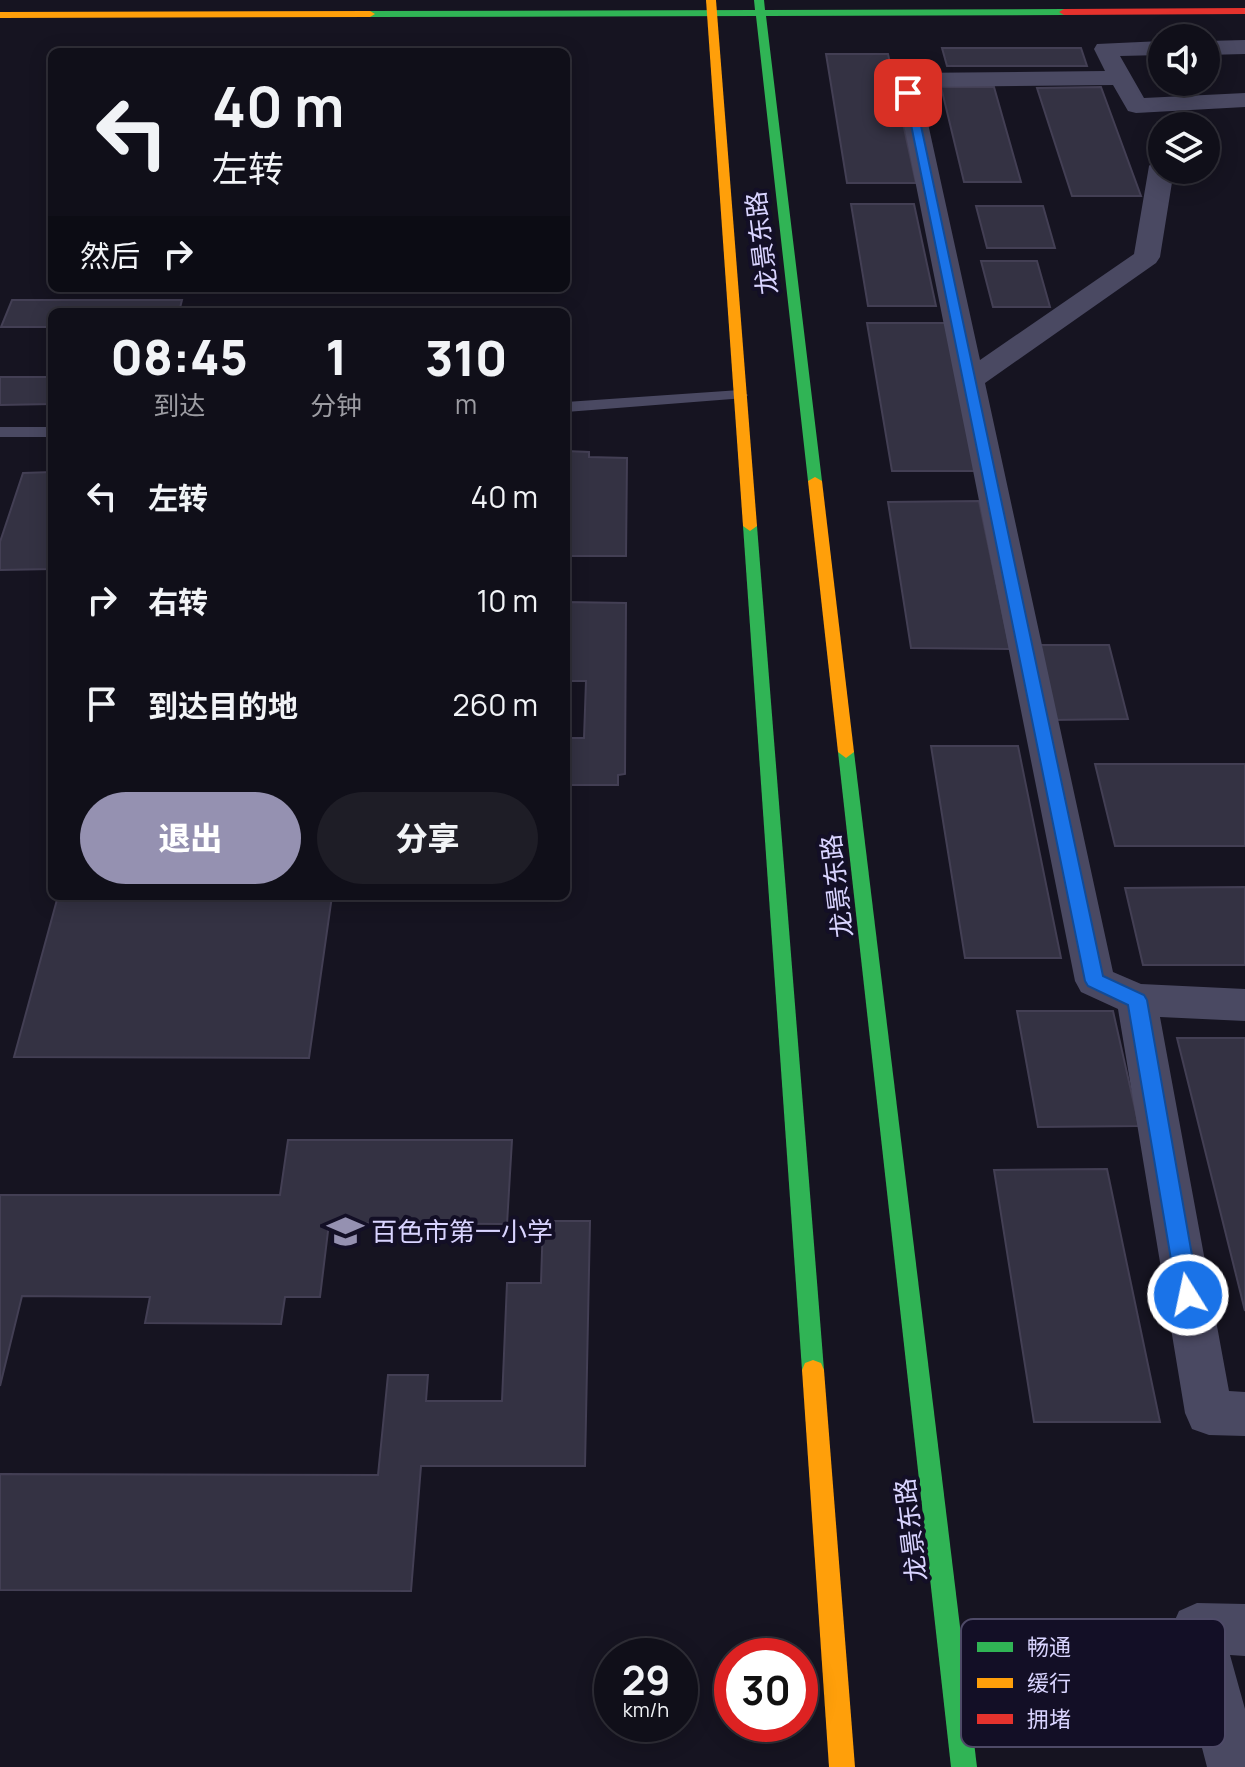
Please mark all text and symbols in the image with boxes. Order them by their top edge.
map controls [1148,24,1220,184]
button: sound [1148,24,1220,96]
pin [874,59,942,127]
text: 40 m [212,67,344,144]
icon: arrive [886,71,930,115]
icon: left [80,80,184,184]
button: layers [1148,112,1220,184]
text: 左转 [212,144,284,193]
street label: 龙景东路 [737,189,785,297]
icon: right [156,232,200,276]
text: 然后 [80,235,140,276]
text: 08:45 [111,324,248,389]
text: 1 [325,324,347,389]
text: 310 [425,325,507,390]
text: m [455,386,477,422]
text: 到达 [153,387,205,423]
text: 分钟 [310,387,362,423]
icon: left [80,474,124,518]
text: 40 m [471,476,538,517]
text: 左转 [148,477,208,518]
icon: right [80,578,124,622]
text: 10 m [477,580,538,621]
text: 右转 [148,581,208,622]
icon: arrive [80,682,124,726]
text: 260 m [453,684,538,725]
text: 到达目的地 [148,685,298,726]
button: 退出 [80,792,301,884]
button: 分享 [317,792,538,884]
street label: 龙景东路 [812,832,860,940]
school or university icon: 百色市第一小学 [326,1212,364,1250]
place label: 百色市第一小学 [371,1213,553,1249]
position arrow [1146,1253,1230,1337]
street label: 龙景东路 [886,1476,934,1584]
legend [961,1619,1225,1747]
text: 畅通 [1027,1632,1071,1662]
speed limit sign: 30 [714,1638,818,1742]
text: 29 [622,1652,670,1707]
text: 缓行 [1027,1668,1071,1698]
text: km/h [623,1696,669,1723]
text: 拥堵 [1027,1704,1071,1734]

